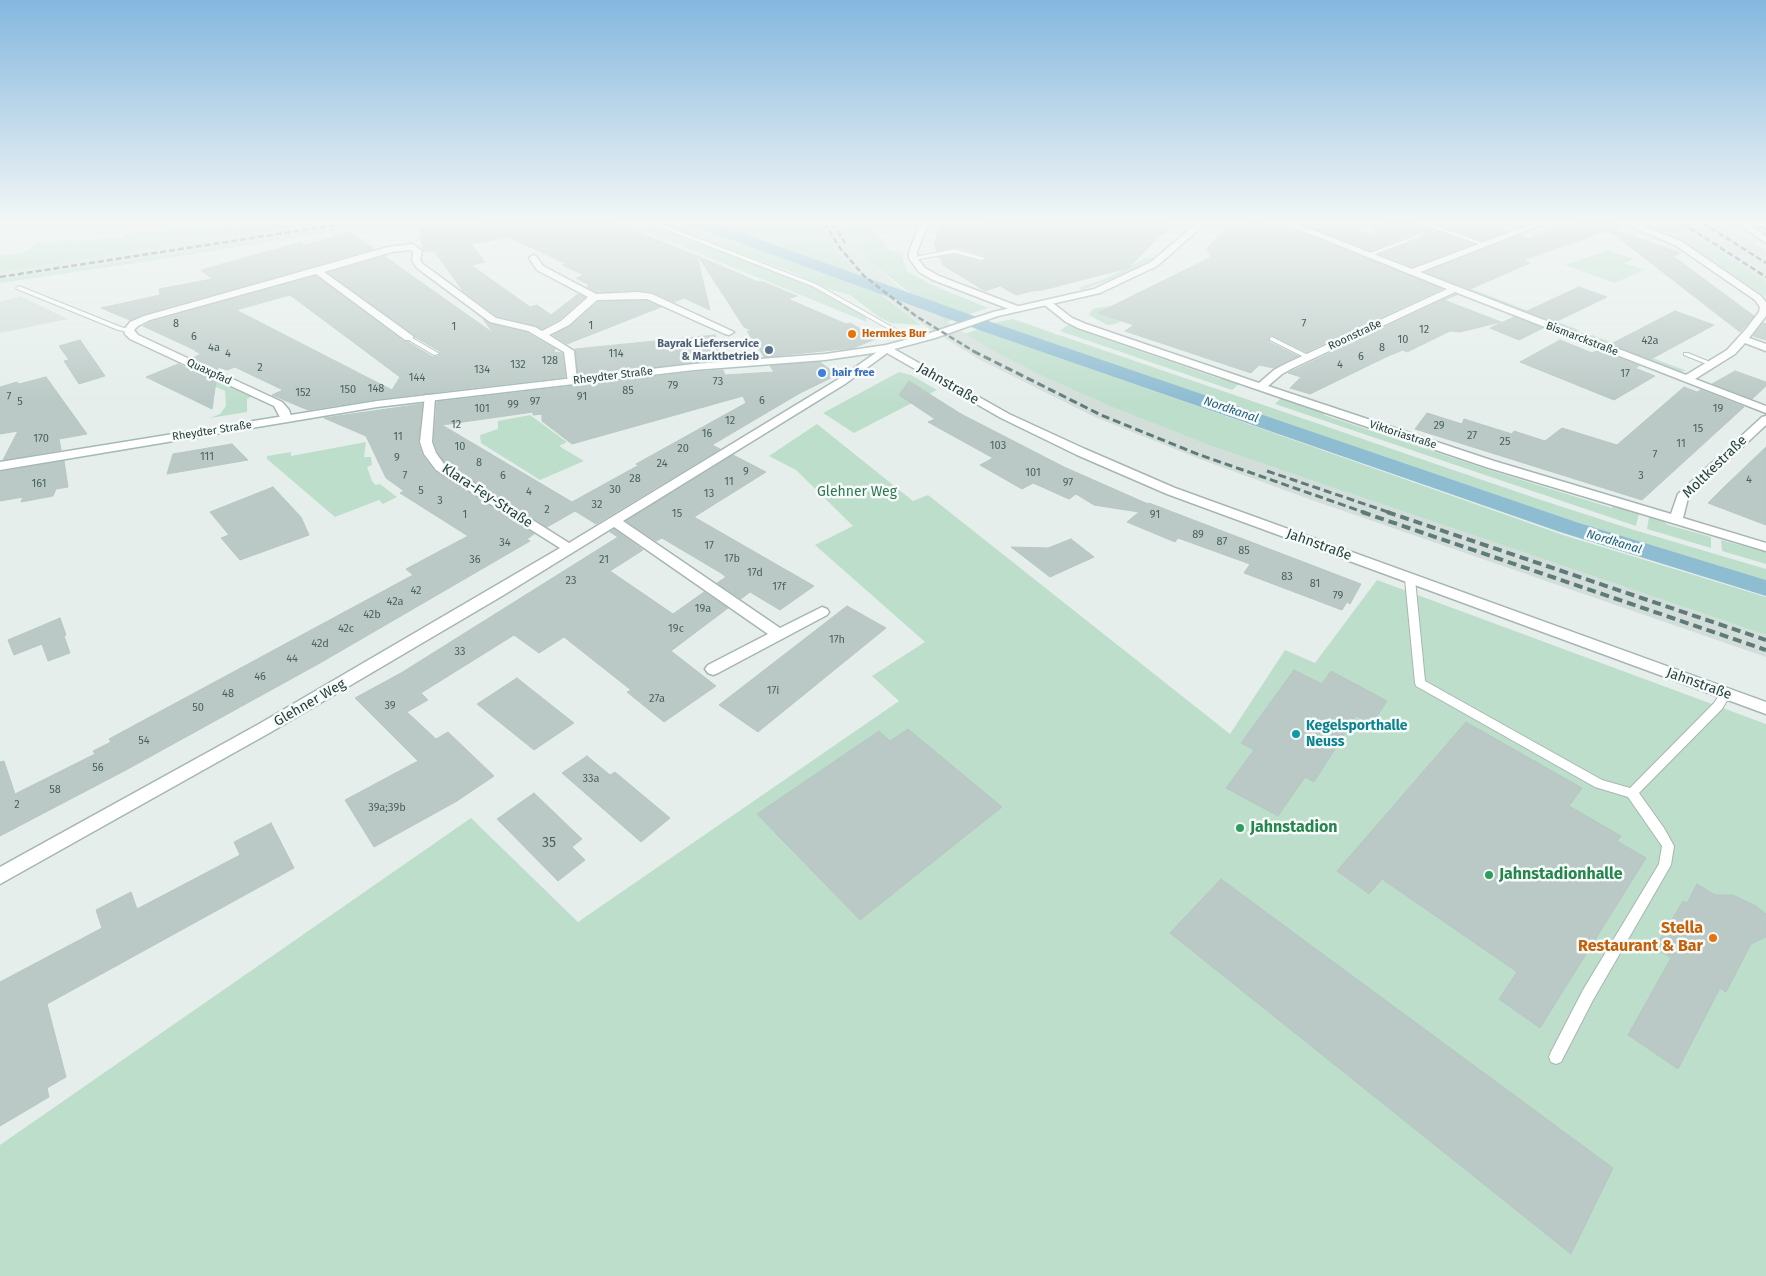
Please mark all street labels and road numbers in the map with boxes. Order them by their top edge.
street label: Roonstraße [1326,317,1384,353]
street label: Bismarckstraße [1544,319,1620,359]
street label: Quaxpfad [185,356,233,388]
street label: Jahnstraße [914,360,982,408]
street label: Rheydter Straße [572,365,654,387]
street label: Rheydter Straße [171,418,253,444]
street label: Viktoriastraße [1368,418,1438,452]
street label: Moltkestraße [1679,432,1751,502]
street label: Klara-Fey-Straße [438,460,536,532]
street label: Jahnstraße [1284,525,1354,565]
street label: Jahnstraße [1664,664,1734,704]
street label: Glehner Weg [271,676,349,730]

